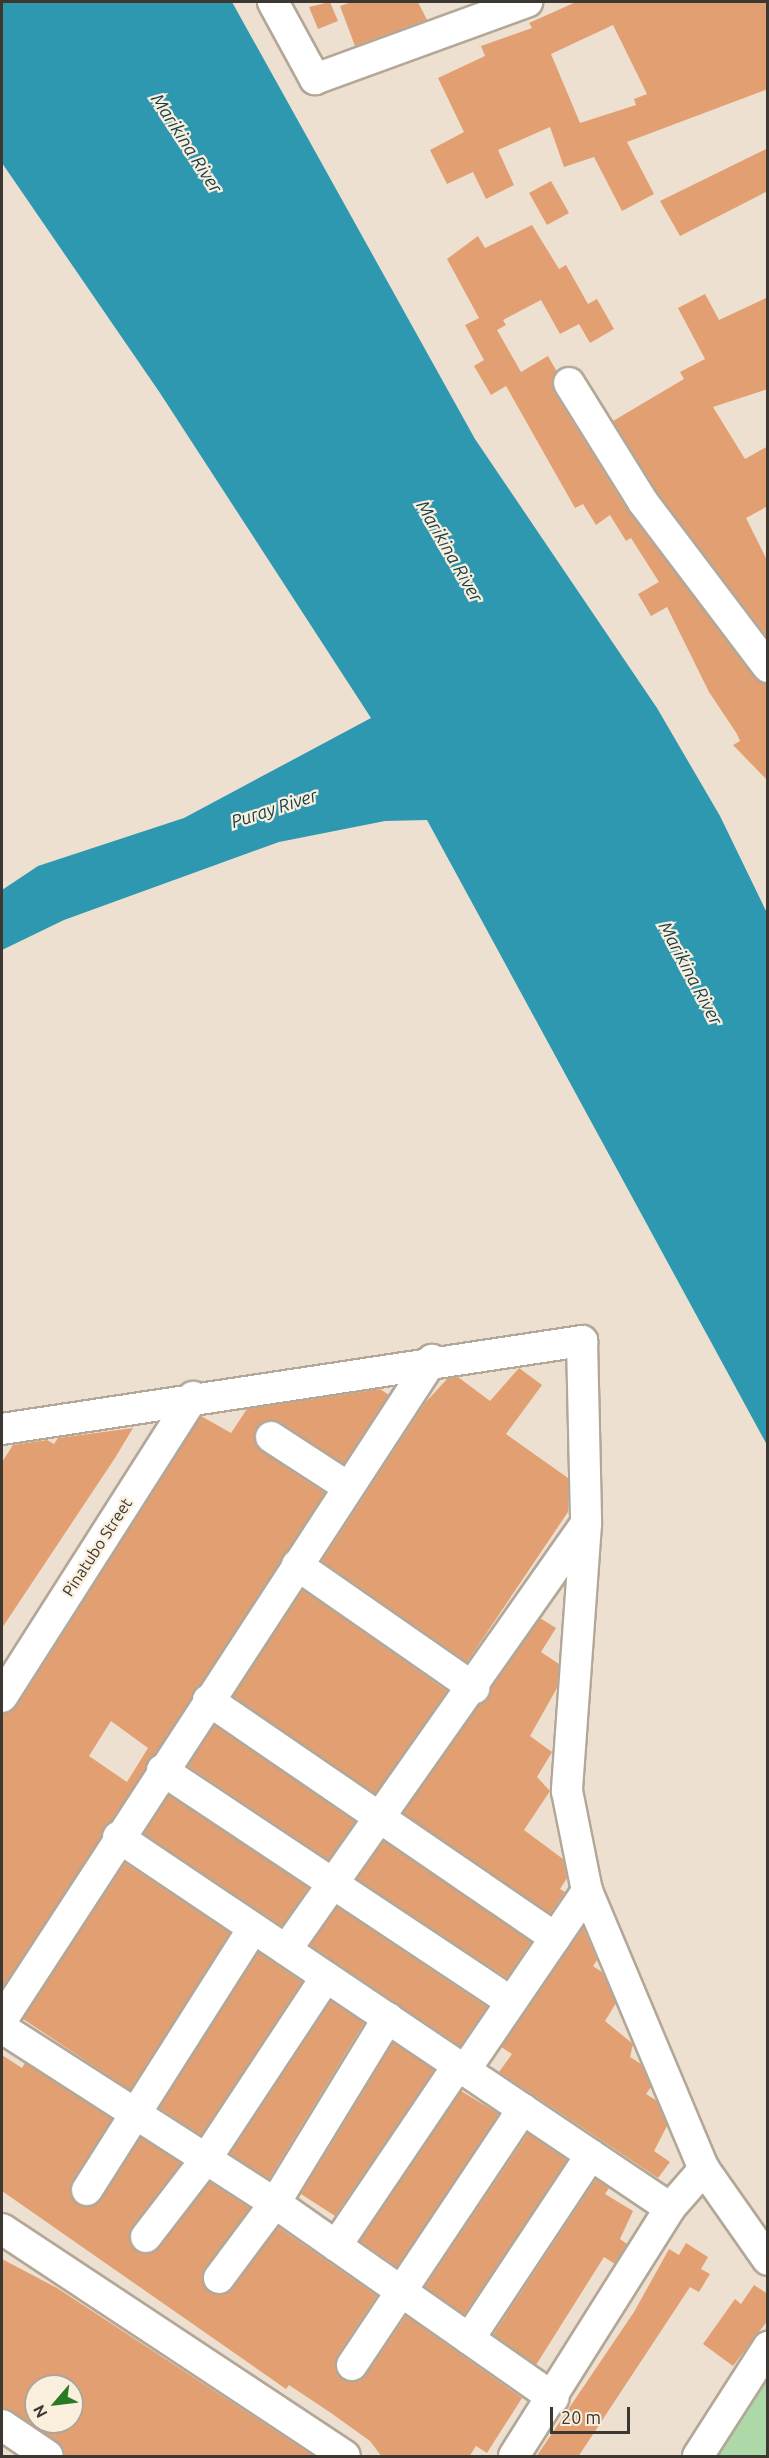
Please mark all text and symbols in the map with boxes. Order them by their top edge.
water label: Marikina River [147,89,227,197]
water label: Marikina River [412,496,488,606]
water label: Puray River [228,784,320,832]
water label: Marikina River [655,918,727,1028]
street label: Pinatubo Street [58,1494,136,1600]
north arrow [24,2374,84,2434]
scale bar [553,2395,632,2433]
text: N [29,2402,51,2421]
text: 20 m [561,2407,601,2427]

